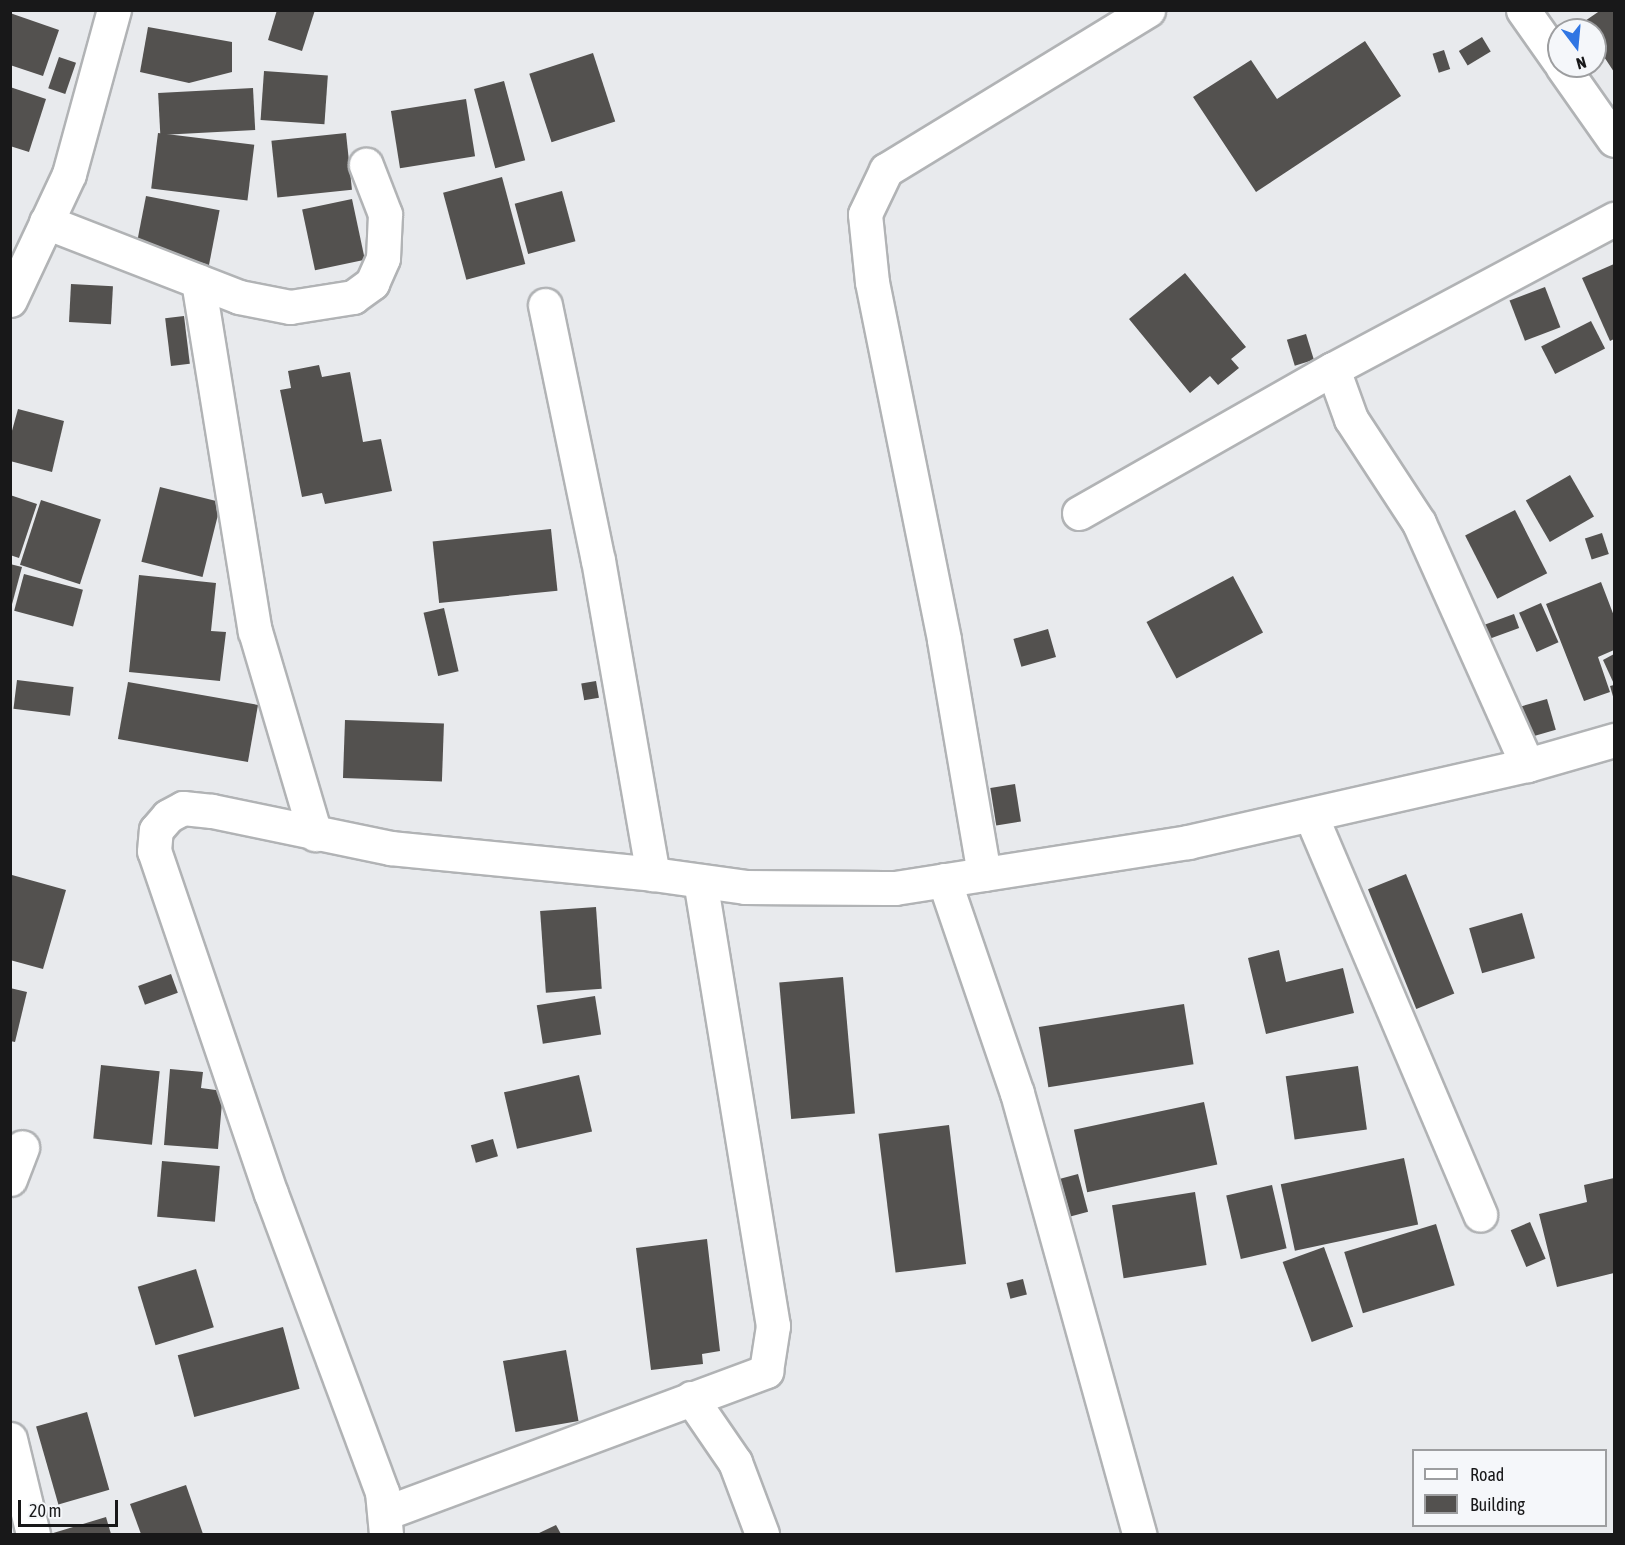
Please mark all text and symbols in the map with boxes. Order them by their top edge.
north arrow [1547,18,1607,78]
text: N [1574,53,1588,73]
legend [1412,1449,1607,1527]
text: Road [1470,1464,1504,1485]
scale bar [21,1488,122,1526]
text: Building [1470,1494,1525,1515]
text: 20 m [29,1500,61,1521]

